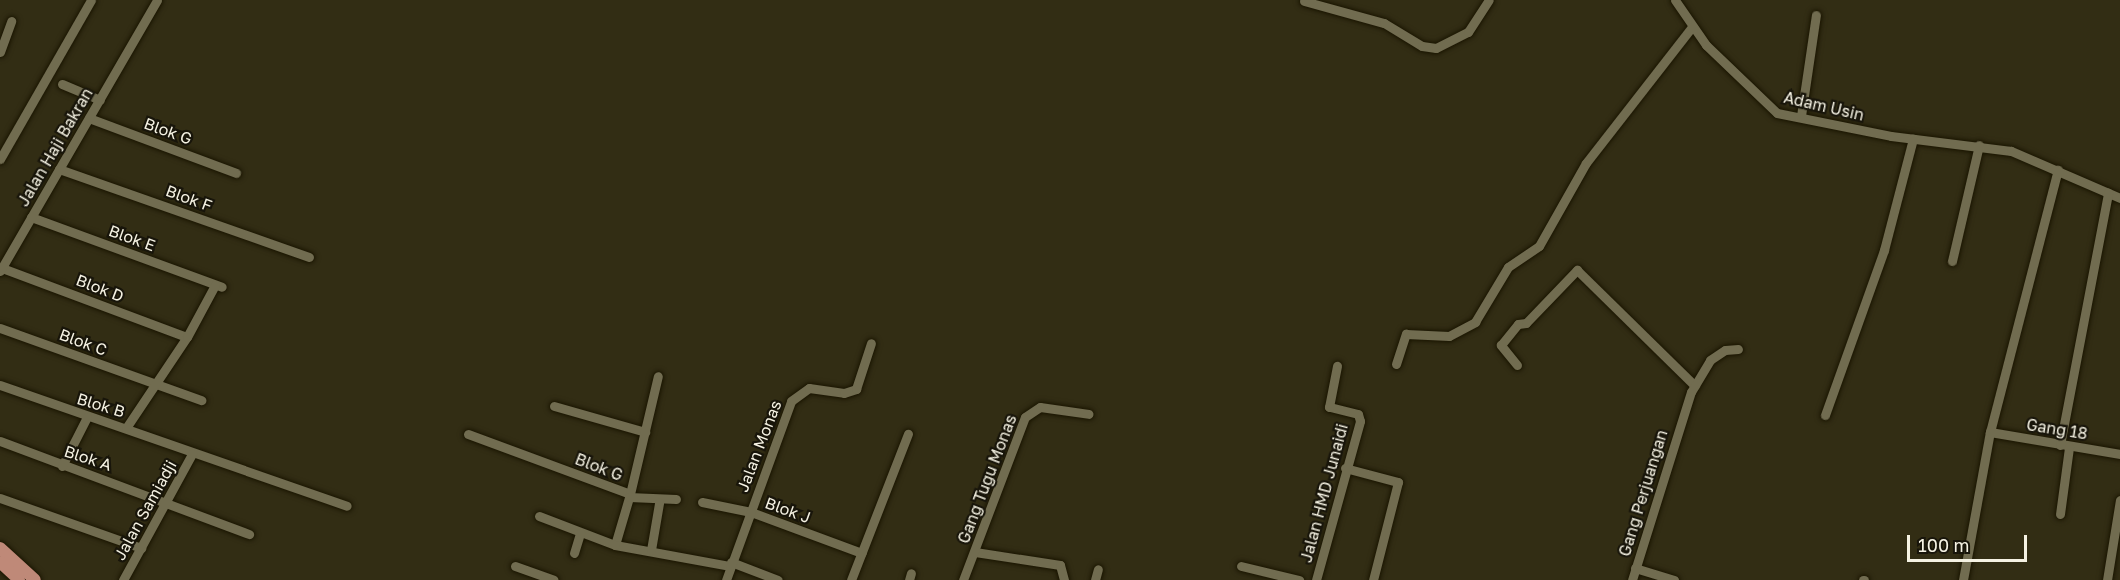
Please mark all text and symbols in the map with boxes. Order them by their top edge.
street label: Jalan Haji Bakran [13,84,97,210]
street label: Adam Usin [1782,87,1866,125]
street label: Blok G [141,113,195,149]
street label: Blok F [163,181,215,215]
street label: Blok E [106,221,158,255]
street label: Blok D [73,270,127,306]
street label: Blok C [57,325,109,359]
street label: Blok B [75,389,127,421]
street label: Jalan Monas [733,397,785,495]
street label: Gang Tugu Monas [954,412,1020,546]
street label: Gang 18 [2025,415,2089,443]
street label: Jalan HMD Junaidi [1296,422,1352,564]
street label: Gang Perjuangan [1615,427,1671,559]
street label: Blok A [62,441,114,475]
street label: Blok G [572,449,626,485]
street label: Jalan Samiadji [110,457,180,563]
street label: Blok J [763,493,813,527]
scale bar [1910,523,2030,561]
text: 100 m [1918,534,1969,556]

